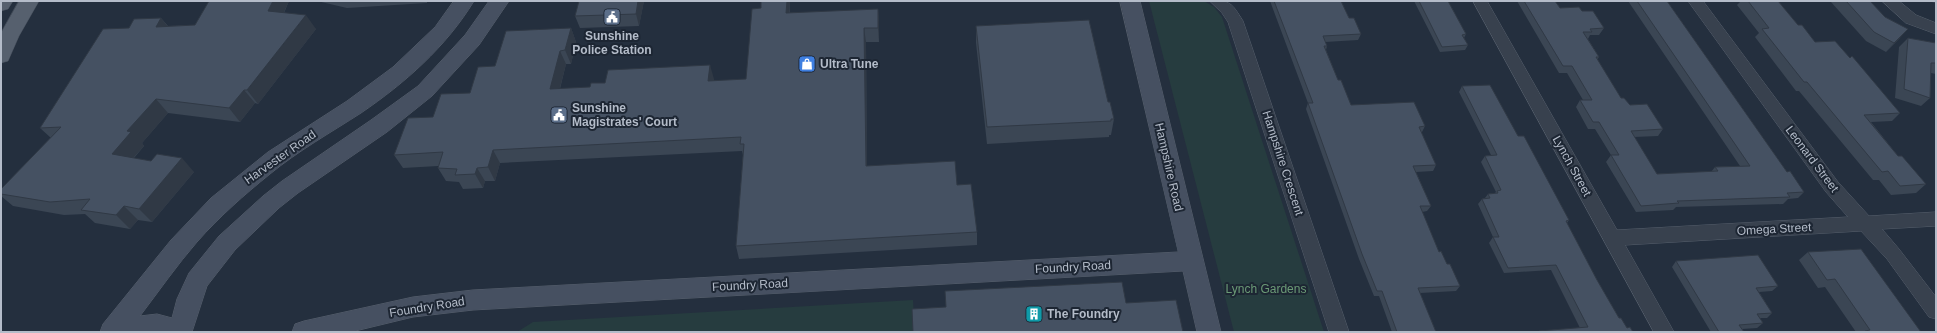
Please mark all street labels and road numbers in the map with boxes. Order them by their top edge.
street label: Hampshire Crescent [1259,109,1307,218]
street label: Hampshire Road [1152,122,1186,212]
street label: Leonard Street [1783,123,1842,195]
street label: Harvester Road [242,127,318,187]
street label: Lynch Street [1550,133,1595,199]
street label: Omega Street [1736,220,1812,238]
street label: Foundry Road [1035,258,1111,276]
street label: Foundry Road [712,276,788,294]
street label: Foundry Road [388,294,466,320]

